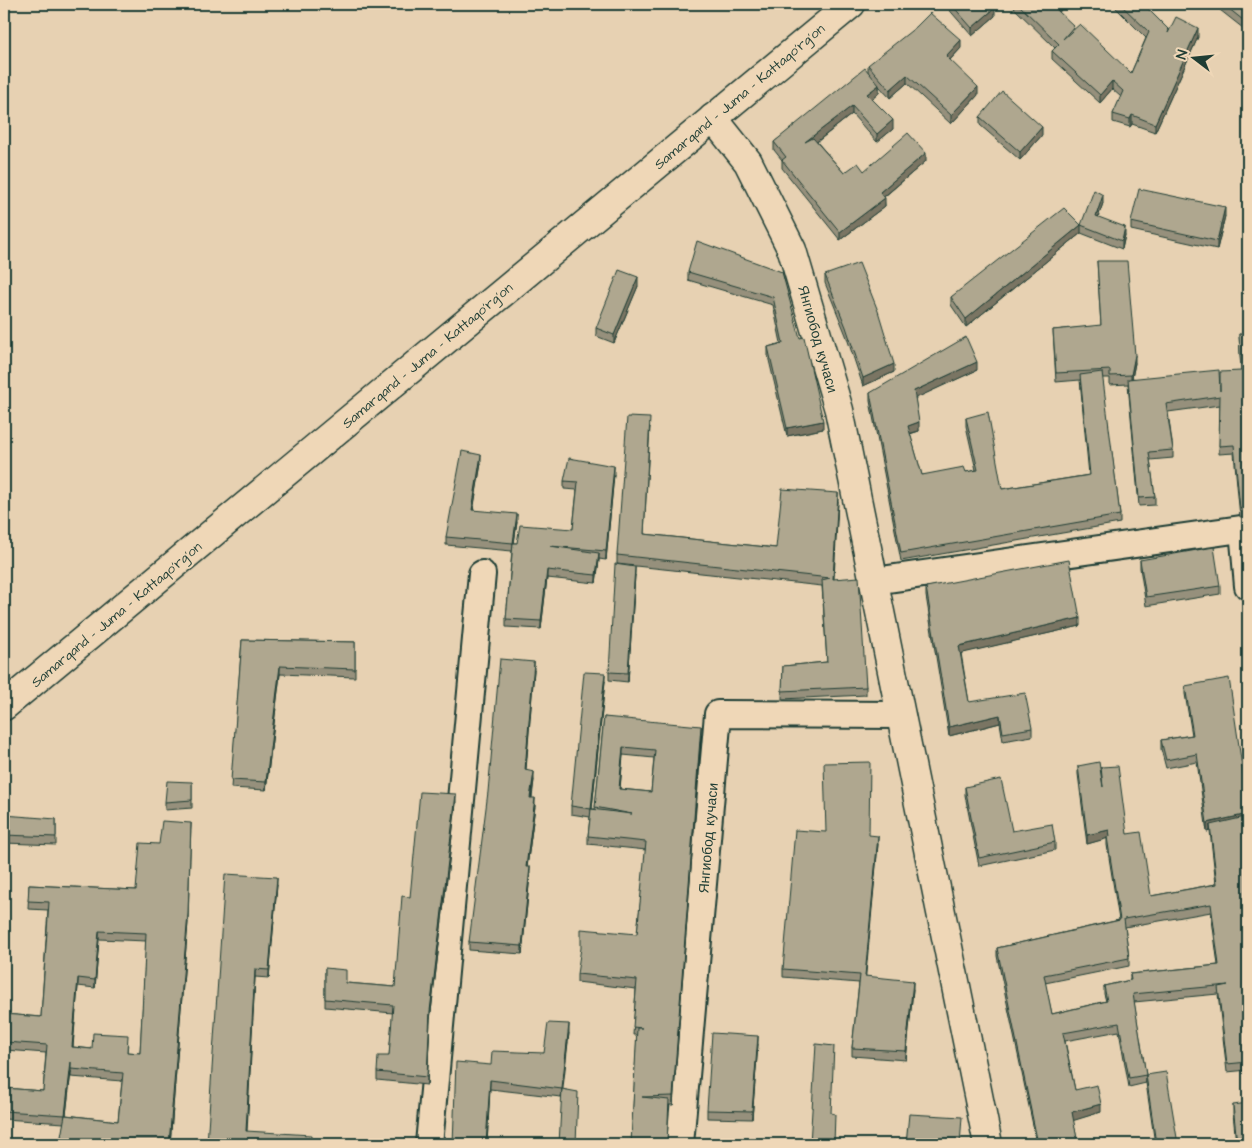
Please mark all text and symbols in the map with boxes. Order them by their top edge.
street label: Samarqand - Juma - Kattaqo‘rg‘on [650,19,829,174]
north arrow [1170,32,1220,82]
text: N [1172,48,1193,62]
street label: Samarqand - Juma - Kattaqo‘rg‘on [338,278,517,433]
street label: Янгиобод кучаси [792,283,842,395]
street label: Samarqand - Juma - Kattaqo‘rg‘on [27,537,206,692]
street label: Янгиобод кучаси [694,782,724,894]

